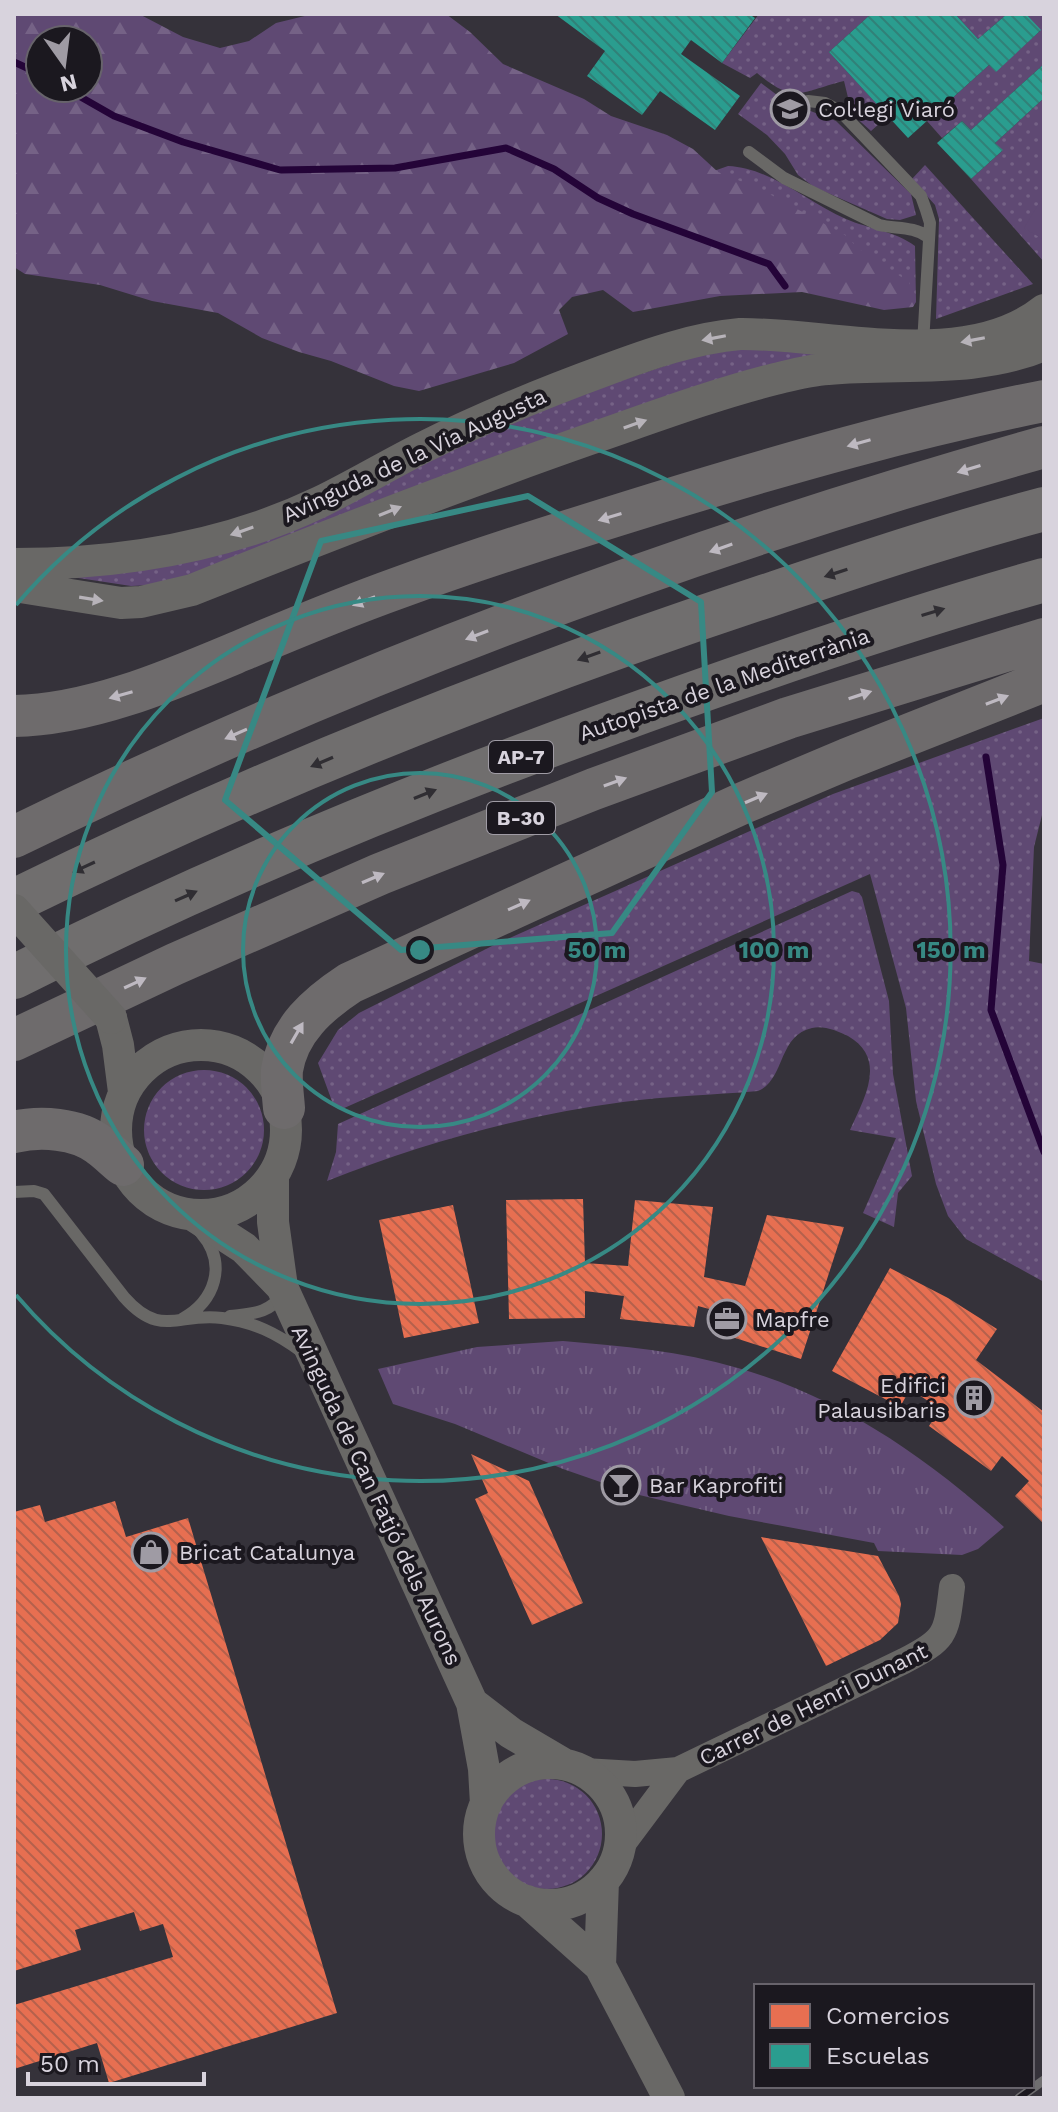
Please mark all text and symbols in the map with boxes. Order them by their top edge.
north arrow [24,24,104,104]
text: N [58,69,80,97]
school or university icon: Col·legi Viaró [769,88,811,130]
place label: Col·legi Viaró [818,97,955,122]
one-way arrow [701,332,726,345]
one-way arrow [960,334,985,346]
street label: Avinguda de la Via Augusta [279,383,550,528]
one-way arrow [623,417,647,429]
one-way arrow [846,437,870,450]
one-way arrow [957,463,981,476]
one-way arrow [378,504,402,517]
one-way arrow [597,512,621,524]
one-way arrow [229,526,253,538]
one-way arrow [709,542,733,554]
one-way arrow [823,567,847,579]
one-way arrow [79,593,104,606]
one-way arrow [352,595,376,608]
one-way arrow [922,605,946,618]
street label: Autopista de la Mediterrània [576,623,873,746]
one-way arrow [465,630,489,642]
one-way arrow [577,651,601,663]
one-way arrow [848,688,872,701]
one-way arrow [109,689,133,702]
one-way arrow [985,693,1009,706]
one-way arrow [224,728,248,741]
road number: AP-7 [489,741,553,773]
one-way arrow [310,756,334,769]
one-way arrow [603,775,627,787]
one-way arrow [413,787,437,800]
one-way arrow [744,791,768,804]
road number: B-30 [487,802,555,834]
one-way arrow [72,860,96,874]
one-way arrow [361,871,385,884]
one-way arrow [174,889,197,902]
one-way arrow [507,898,531,912]
centre of rings [406,936,434,964]
text: 50 m [568,936,626,964]
text: 100 m [739,936,809,964]
text: 150 m [916,936,986,964]
one-way arrow [124,976,147,990]
one-way arrow [290,1022,304,1044]
office icon: Mapfre [706,1298,748,1340]
place label: Mapfre [755,1307,830,1332]
street label: Avinguda de Can Fatjó dels Aurons [287,1321,467,1669]
place label: Edifici Palausibaris [817,1373,946,1423]
building icon: Edifici Palausibaris [953,1377,995,1419]
bar icon: Bar Kaprofiti [600,1464,642,1506]
place label: Bar Kaprofiti [649,1473,783,1498]
shop icon: Bricat Catalunya [130,1531,172,1573]
place label: Bricat Catalunya [179,1540,355,1565]
street label: Carrer de Henri Dunant [695,1638,931,1771]
legend [754,1984,1034,2088]
text: Comercios [826,2002,950,2030]
scale bar [28,2036,204,2086]
text: Escuelas [826,2042,930,2070]
text: 50 m [40,2050,100,2078]

